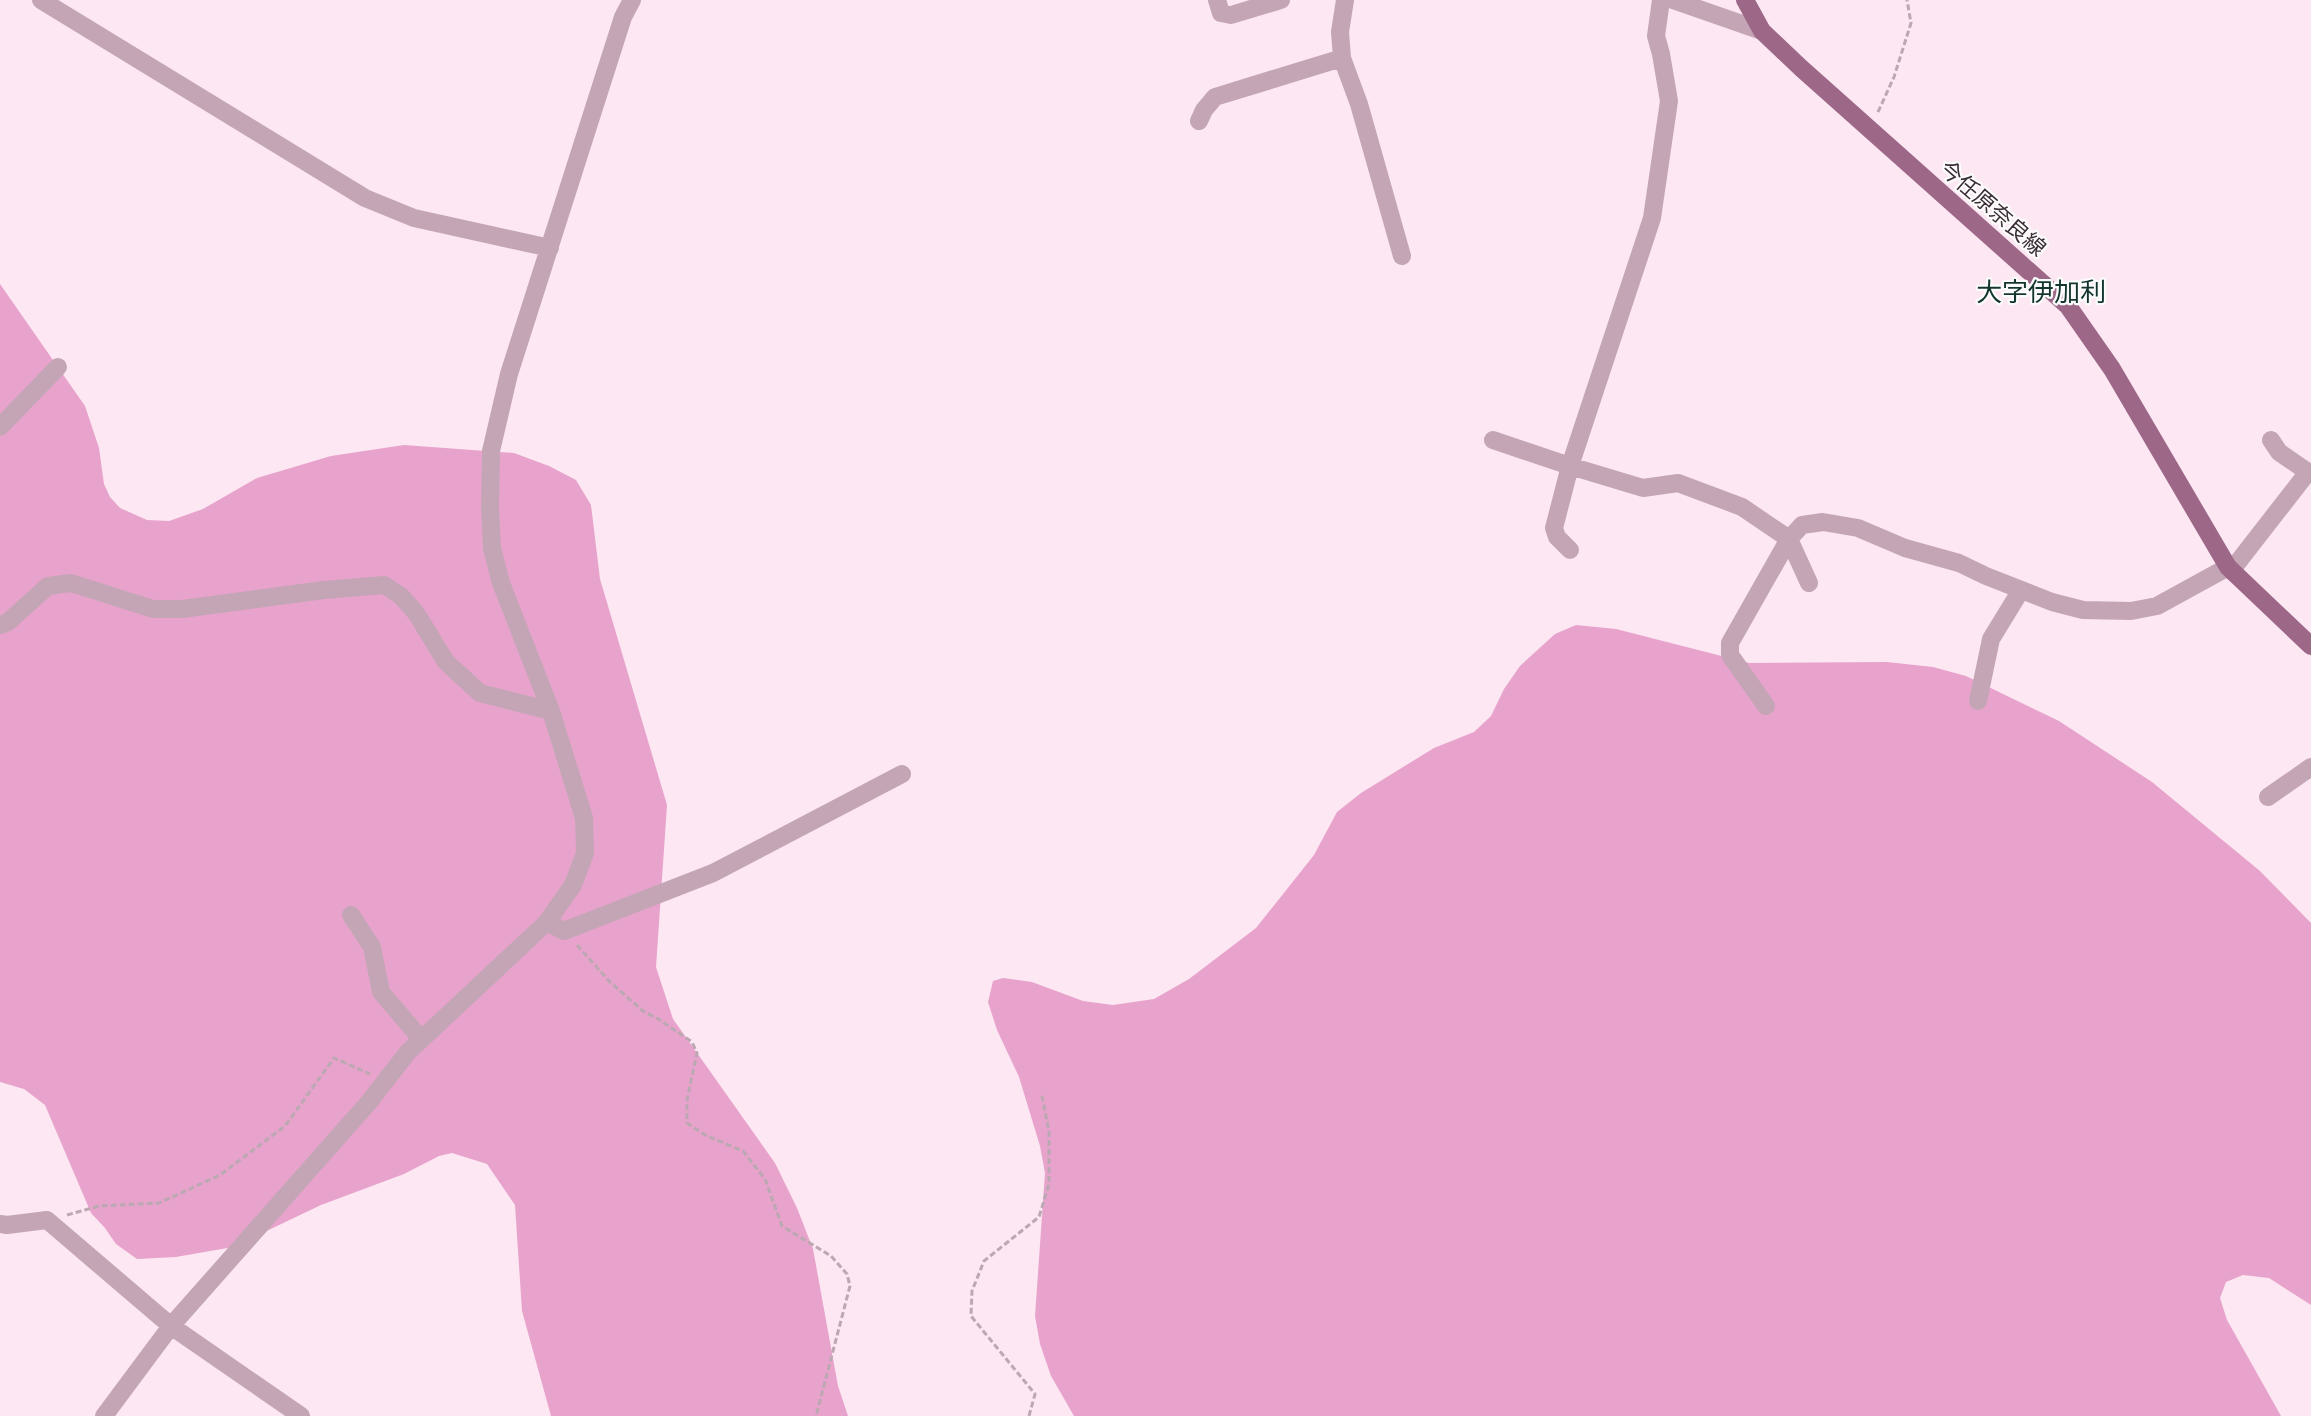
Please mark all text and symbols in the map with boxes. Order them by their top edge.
street label: 今任原奈良線 [1935,154,2052,260]
district label: 大字伊加利 [1976,275,2106,306]

